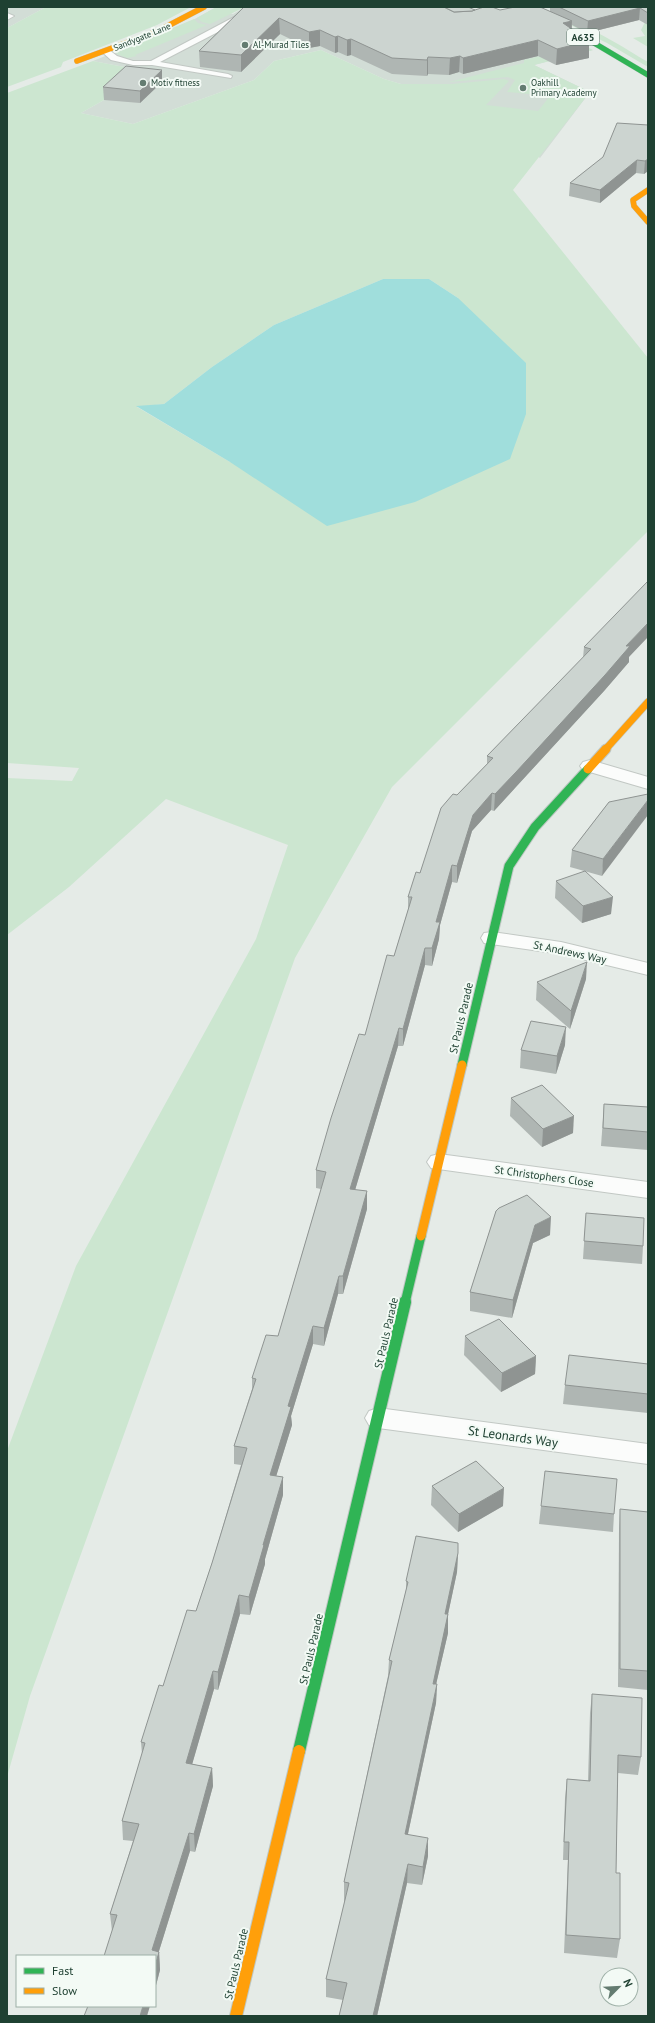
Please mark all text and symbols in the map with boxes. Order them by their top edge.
street label: Sandygate Lane [112,20,172,53]
road number: A635 [567,29,599,45]
place label: Al-Murad Tiles [253,39,309,50]
marker: Al-Murad Tiles [240,40,250,50]
place label: Motiv fitness [151,77,200,88]
place label: Oakhill Primary Academy [531,77,597,98]
marker: Motiv fitness [138,78,148,88]
marker: Oakhill Primary Academy [518,83,528,93]
street label: St Andrews Way [532,937,609,967]
street label: St Pauls Parade [446,981,476,1055]
street label: St Christophers Close [493,1162,595,1190]
street label: St Pauls Parade [371,1296,401,1370]
street label: St Leonards Way [467,1422,559,1451]
street label: St Pauls Parade [296,1612,326,1686]
street label: St Pauls Parade [221,1927,251,2001]
legend [16,1955,156,2007]
text: Fast [52,1963,73,1978]
north arrow [599,1967,639,2007]
text: N [620,1977,636,1989]
text: Slow [52,1983,77,1998]

